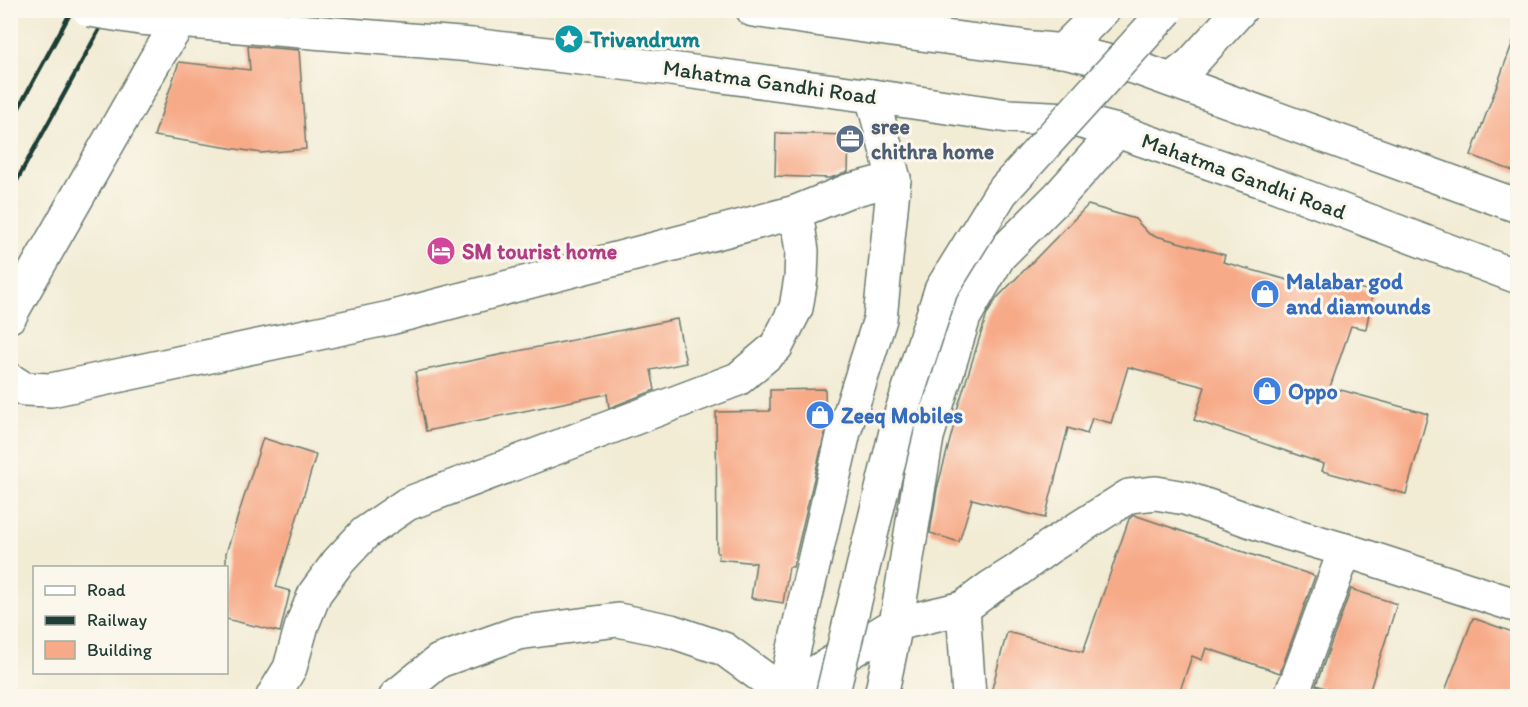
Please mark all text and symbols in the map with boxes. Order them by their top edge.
place icon: Trivandrum [553,23,585,55]
place label: Trivandrum [589,26,700,53]
street label: Mahatma Gandhi Road [661,54,879,110]
place label: sree chithra home [871,113,994,165]
office icon: sree chithra home [834,123,866,155]
street label: Mahatma Gandhi Road [1138,126,1350,226]
hotel icon: SM tourist home [425,235,457,267]
place label: SM tourist home [462,238,617,265]
place label: Malabar god and diamounds [1286,268,1431,320]
shop icon: Malabar god and diamounds [1249,278,1281,310]
shop icon: Oppo [1251,375,1283,407]
place label: Oppo [1288,378,1338,405]
shop icon: Zeeq Mobiles [804,399,836,431]
place label: Zeeq Mobiles [841,402,963,429]
legend [33,566,228,674]
text: Road [87,579,126,601]
text: Railway [87,609,148,631]
text: Building [87,639,153,661]

